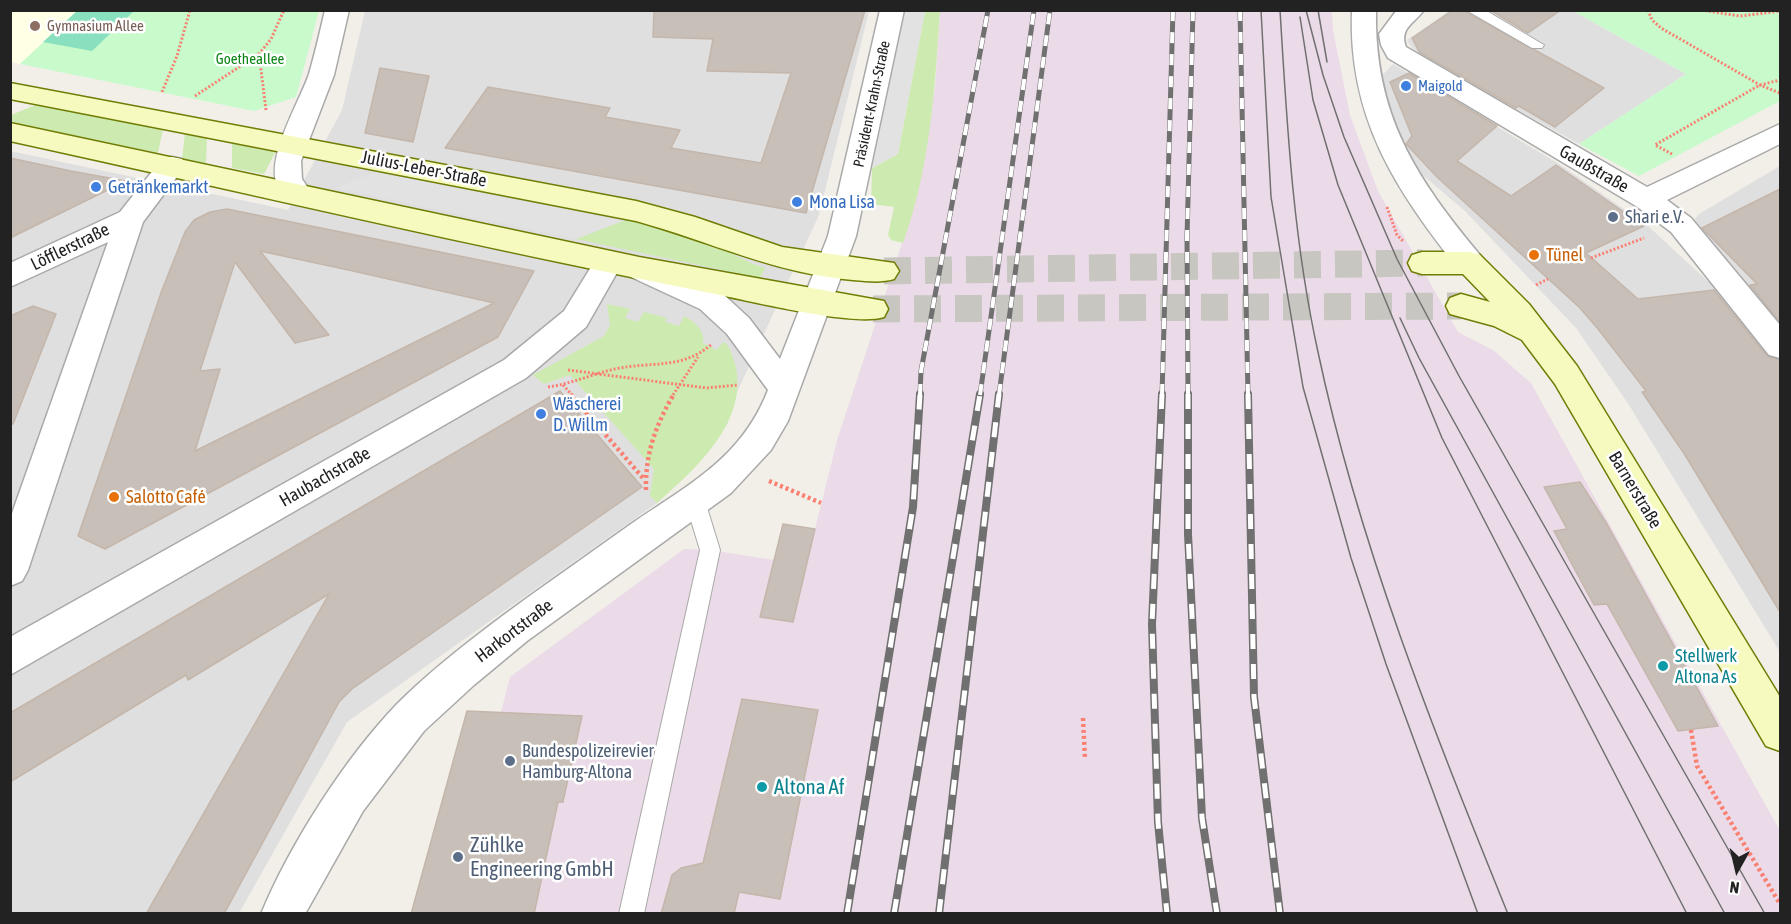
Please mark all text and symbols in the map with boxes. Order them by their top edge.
place label: Gymnasium Allee [47,17,144,35]
marker: Gymnasium Allee [28,19,42,33]
street label: Präsident-Krahn-Straße [850,39,894,169]
park label: Goetheallee [216,50,284,68]
place label: Maigold [1418,77,1463,95]
marker: Maigold [1399,79,1413,93]
street label: Gaußstraße [1555,141,1633,197]
street label: Julius-Leber-Straße [359,146,489,192]
place label: Getränkemarkt [108,176,208,198]
marker: Getränkemarkt [89,180,103,194]
place label: Mona Lisa [809,191,875,213]
marker: Mona Lisa [790,195,804,209]
place label: Shari e.V. [1625,206,1684,228]
marker: Shari e.V. [1606,210,1620,224]
street label: Löfflerstraße [27,219,113,275]
place label: Tünel [1546,244,1583,266]
marker: Tünel [1527,248,1541,262]
place label: Wäscherei D. Willm [553,393,621,436]
marker: Wäscherei D. Willm [534,407,548,421]
street label: Haubachstraße [276,442,374,512]
street label: Barnerstraße [1604,448,1666,532]
place label: Salotto Café [126,486,206,508]
marker: Salotto Café [107,490,121,504]
street label: Harkortstraße [471,595,557,667]
place label: Stellwerk Altona As [1675,645,1737,688]
marker: Stellwerk Altona As [1656,659,1670,673]
place label: Bundespolizeirevier Hamburg-Altona [522,740,654,783]
marker: Bundespolizeirevier Hamburg-Altona [503,754,517,768]
place label: Altona Af [774,774,844,800]
marker: Altona Af [755,780,769,794]
place label: Zühlke Engineering GmbH [470,832,614,882]
north arrow [1707,840,1767,900]
marker: Zühlke Engineering GmbH [451,850,465,864]
text: N [1729,878,1740,897]

